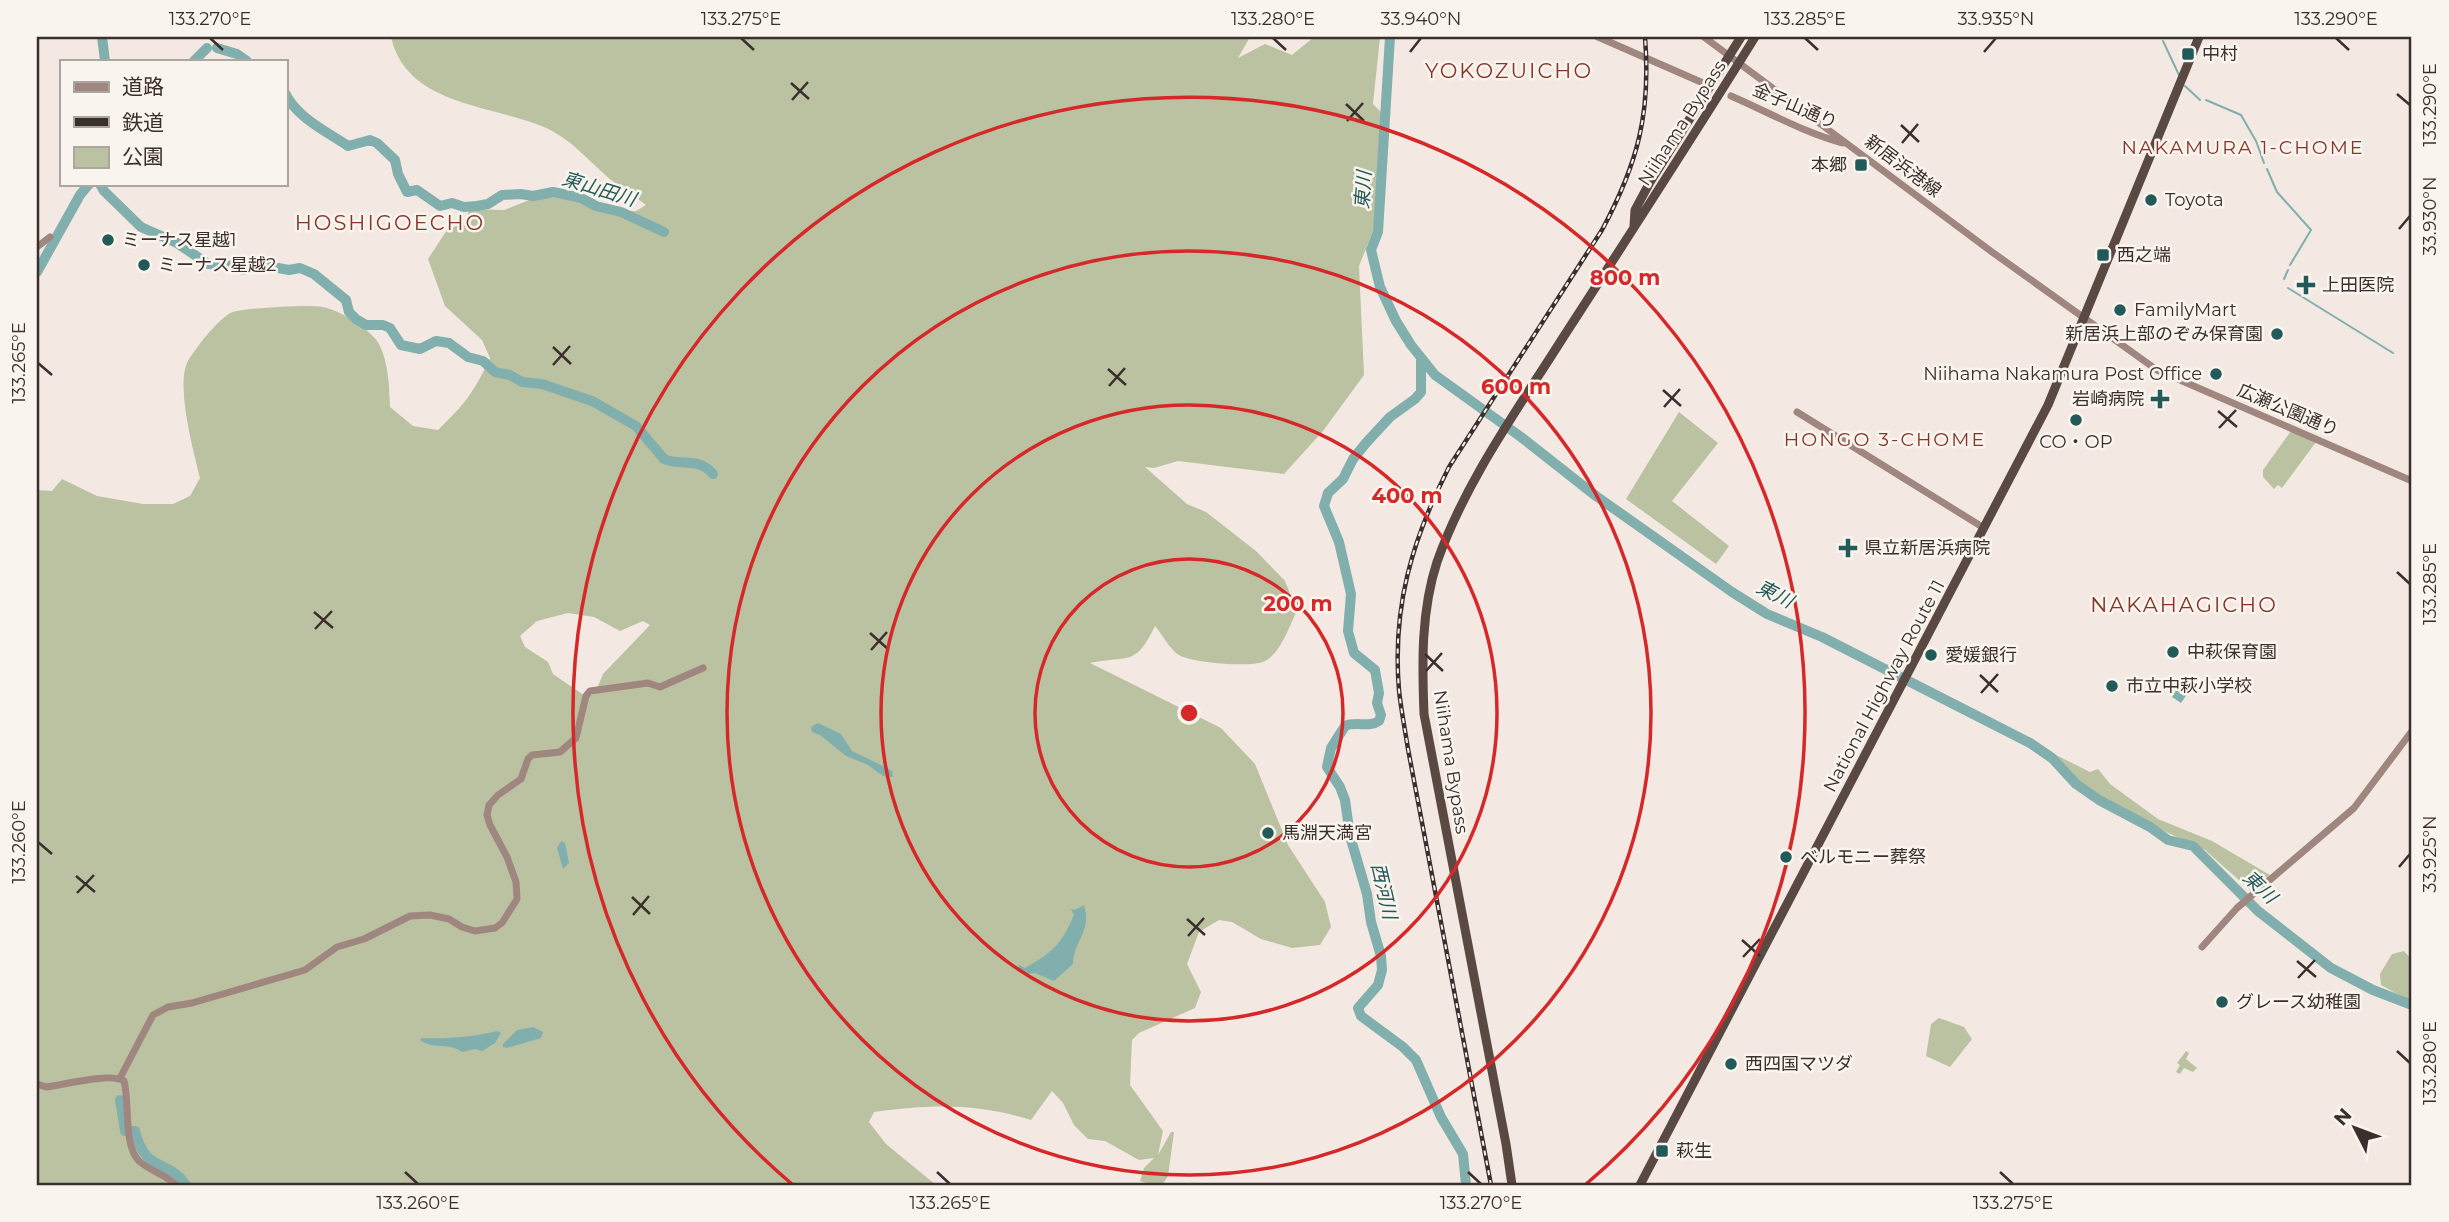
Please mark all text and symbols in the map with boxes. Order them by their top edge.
text: 133.270°E [169,8,251,30]
text: 133.275°E [701,8,781,30]
text: 133.280°E [1231,8,1315,30]
text: 33.940°N [1380,8,1462,30]
text: 133.285°E [1764,8,1846,30]
text: 33.935°N [1958,8,2034,30]
text: 133.290°E [2294,8,2378,30]
place label: 中村 [2202,43,2238,65]
marker: 中村 [2180,46,2196,62]
street label: Niihama Bypass [1633,56,1731,190]
district label: YOKOZUICHO [1425,58,1593,83]
legend [60,60,287,186]
text: 133.290°E [2419,63,2441,147]
text: 道路 [122,74,164,99]
street label: 金子山通り [1749,78,1841,134]
text: 鉄道 [122,110,164,135]
street label: 新居浜港線 [1860,130,1946,202]
district label: NAKAMURA 1-CHOME [2121,136,2365,159]
text: 公園 [122,144,164,169]
place label: 本郷 [1811,154,1847,176]
marker: 本郷 [1853,157,1869,173]
water label: 東山田川 [559,167,641,212]
water label: 東川 [1350,168,1376,210]
text: 33.930°N [2419,176,2441,256]
place label: Toyota [2165,189,2224,211]
marker: Toyota [2143,192,2159,208]
district label: HOSHIGOECHO [295,210,485,235]
place label: ミーナス星越1 [122,229,237,251]
marker: ミーナス星越1 [100,232,116,248]
place label: 西之端 [2117,244,2171,266]
marker: 西之端 [2095,247,2111,263]
place label: ミーナス星越2 [158,254,276,276]
marker: ミーナス星越2 [136,257,152,273]
text: 800 m [1590,265,1660,290]
place label: 上田医院 [2322,274,2394,296]
marker: 上田医院 [2296,275,2316,295]
place label: FamilyMart [2134,299,2237,321]
marker: FamilyMart [2112,302,2128,318]
text: 133.265°E [8,322,30,404]
place label: 新居浜上部のぞみ保育園 [2065,323,2263,345]
marker: 新居浜上部のぞみ保育園 [2269,326,2285,342]
place label: Niihama Nakamura Post Office [1923,363,2202,385]
marker: Niihama Nakamura Post Office [2208,366,2224,382]
text: 600 m [1481,374,1551,399]
street label: 広瀬公園通り [2234,379,2342,441]
place label: 岩崎病院 [2072,388,2144,410]
marker: 岩崎病院 [2150,389,2170,409]
marker: CO・OP [2068,412,2084,428]
district label: HONGO 3-CHOME [1784,428,1986,451]
place label: CO・OP [2039,431,2113,453]
text: 400 m [1372,483,1442,508]
place label: 県立新居浜病院 [1864,537,1990,559]
marker: 県立新居浜病院 [1838,538,1858,558]
text: 133.285°E [2419,543,2441,625]
water label: 東川 [1753,575,1799,614]
street label: National Highway Route 11 [1819,576,1949,796]
text: 200 m [1264,591,1332,616]
district label: NAKAHAGICHO [2090,592,2278,617]
place label: 中萩保育園 [2187,641,2277,663]
place label: 愛媛銀行 [1945,644,2017,666]
marker: 中萩保育園 [2165,644,2181,660]
marker: 愛媛銀行 [1923,647,1939,663]
place label: 市立中萩小学校 [2126,675,2252,697]
marker: 市立中萩小学校 [2104,678,2120,694]
street label: Niihama Bypass [1429,689,1473,836]
centre of rings [1177,701,1201,725]
text: 133.260°E [8,800,30,884]
text: 33.925°N [2419,815,2441,893]
place label: 馬淵天満宮 [1282,822,1372,844]
marker: 馬淵天満宮 [1260,825,1276,841]
place label: ベルモニー葬祭 [1800,846,1926,868]
marker: ベルモニー葬祭 [1778,849,1794,865]
water label: 西河川 [1366,861,1402,923]
water label: 東川 [2238,866,2283,910]
place label: グレース幼稚園 [2236,991,2361,1013]
marker: グレース幼稚園 [2214,994,2230,1010]
text: 133.280°E [2419,1021,2441,1105]
place label: 西四国マツダ [1745,1053,1853,1075]
marker: 西四国マツダ [1723,1056,1739,1072]
north arrow [2320,1092,2390,1162]
text: N [2329,1104,2356,1130]
place label: 萩生 [1676,1140,1712,1162]
marker: 萩生 [1654,1143,1670,1159]
text: 133.260°E [376,1192,460,1214]
text: 133.265°E [909,1192,991,1214]
text: 133.270°E [1440,1192,1522,1214]
text: 133.275°E [1973,1192,2053,1214]

